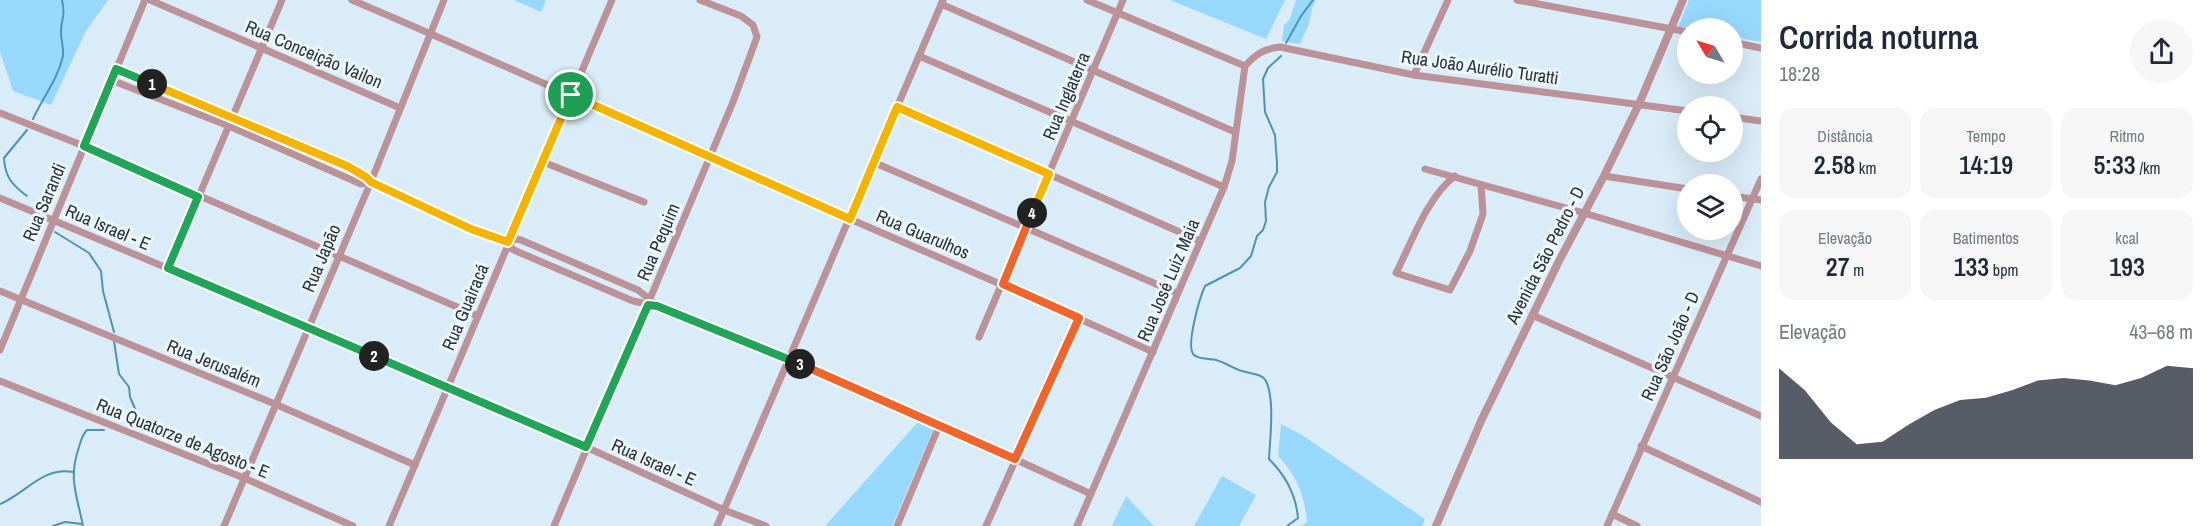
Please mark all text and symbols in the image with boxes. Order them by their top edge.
street label: Rua Conceição Vailon [242,14,386,94]
text: Corrida noturna [1779,15,1978,59]
north arrow [1677,18,1743,84]
map controls [1677,18,1743,240]
button: share [2130,20,2193,83]
street label: Rua João Aurélio Turatti [1400,44,1560,90]
street label: Rua Inglaterra [1036,48,1096,144]
text: 18:28 [1779,60,1820,87]
pin: 1 [137,69,167,99]
pin [545,69,596,120]
text: 1 [148,73,156,95]
icon: arrive [554,78,587,111]
button: locate [1677,96,1743,162]
text: Distância [1817,125,1873,147]
text: Tempo [1966,125,2006,147]
text: Ritmo [2110,125,2145,147]
text: 2.58 [1814,147,1855,182]
text: 14:19 [1959,147,2013,182]
text: 5:33 [2093,147,2136,182]
text: km [1855,157,1876,179]
text: /km [2136,157,2161,179]
street label: Rua Sarandi [16,159,72,245]
button: layers [1677,174,1743,240]
street label: Avenida São Pedro - D [1499,182,1591,329]
street label: Rua Israel - E [62,198,154,256]
pin: 4 [1017,198,1047,228]
street label: Rua Pequim [630,199,686,285]
text: 4 [1028,202,1036,224]
street label: Rua Guarulhos [872,203,974,265]
street label: Rua José Luiz Maia [1131,215,1205,345]
street label: Rua Japão [296,220,346,296]
text: Elevação [1818,227,1872,249]
text: Batimentos [1953,227,2019,249]
text: kcal [2115,227,2139,249]
text: 27 [1826,249,1850,284]
text: 133 [1954,249,1989,284]
text: 193 [2109,249,2145,284]
text: m [1850,259,1864,281]
text: bpm [1989,259,2018,281]
street label: Rua Guairacá [436,260,494,354]
street label: Rua São João - D [1635,287,1705,405]
text: Elevação [1779,318,1846,345]
text: 43–68 m [2129,318,2193,345]
street label: Rua Jerusalém [163,333,265,393]
pin: 2 [359,341,389,371]
text: 2 [370,345,378,367]
pin: 3 [785,349,815,379]
text: 3 [796,353,804,375]
street label: Rua Quatorze de Agosto - E [93,392,273,484]
street label: Rua Israel - E [608,432,700,492]

